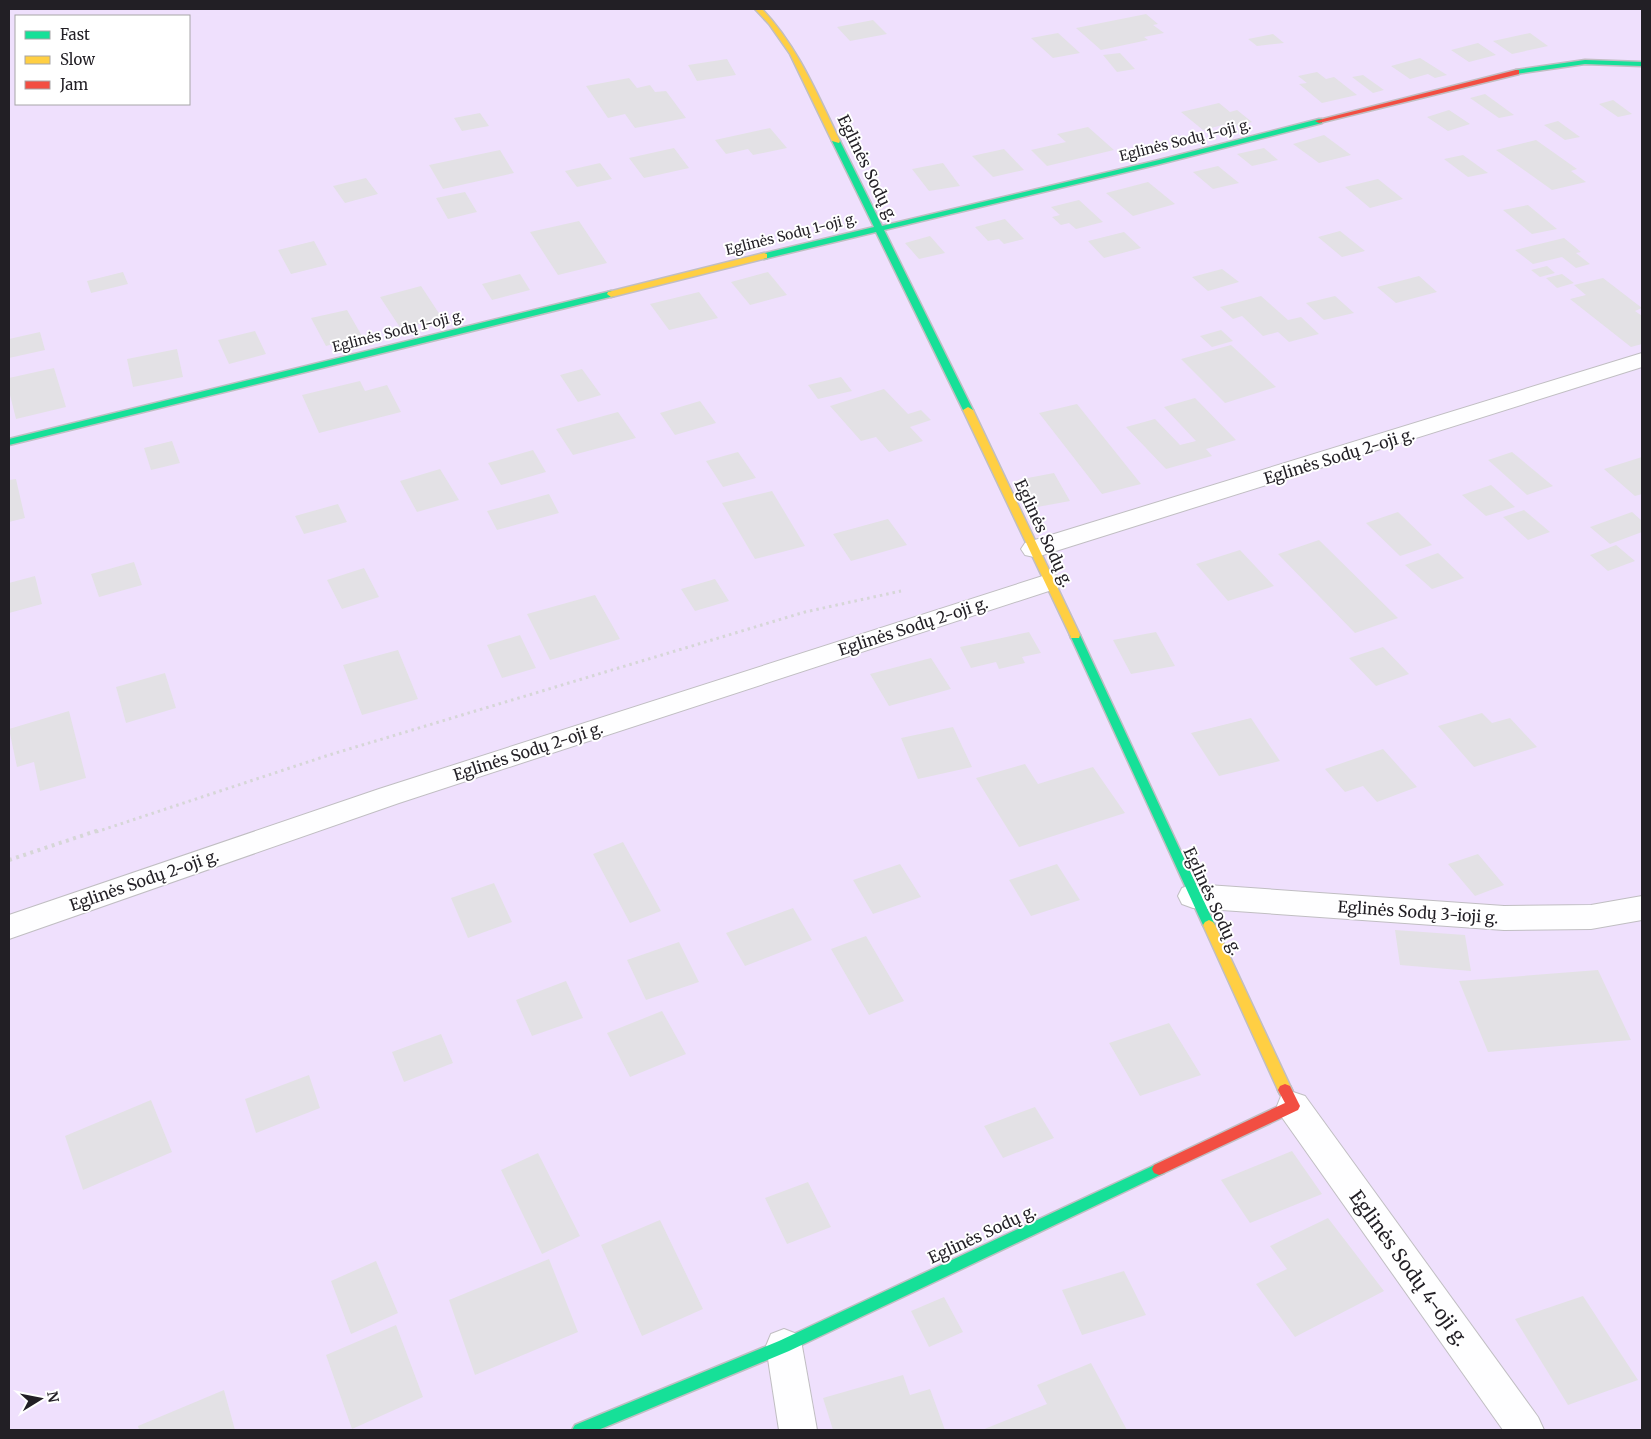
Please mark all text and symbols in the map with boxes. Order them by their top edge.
legend [15,15,190,105]
text: Fast [60,25,90,44]
text: Slow [60,50,95,69]
text: Jam [59,75,88,94]
street label: Eglinės Sodų g. [833,111,903,225]
street label: Eglinės Sodų 1-oji g. [1117,115,1253,165]
street label: Eglinės Sodų 1-oji g. [723,209,859,259]
street label: Eglinės Sodų 1-oji g. [330,306,466,356]
street label: Eglinės Sodų 2-oji g. [1261,424,1417,488]
street label: Eglinės Sodų g. [1010,476,1078,590]
street label: Eglinės Sodų 2-oji g. [836,592,990,660]
street label: Eglinės Sodų 2-oji g. [451,717,605,785]
street label: Eglinės Sodų g. [1179,844,1247,958]
street label: Eglinės Sodų 2-oji g. [67,845,221,915]
street label: Eglinės Sodų 3-ioji g. [1337,896,1499,928]
street label: Eglinės Sodų 4-oji g. [1344,1185,1474,1351]
street label: Eglinės Sodų g. [925,1200,1039,1268]
north arrow [15,1374,65,1424]
text: N [43,1390,63,1404]

